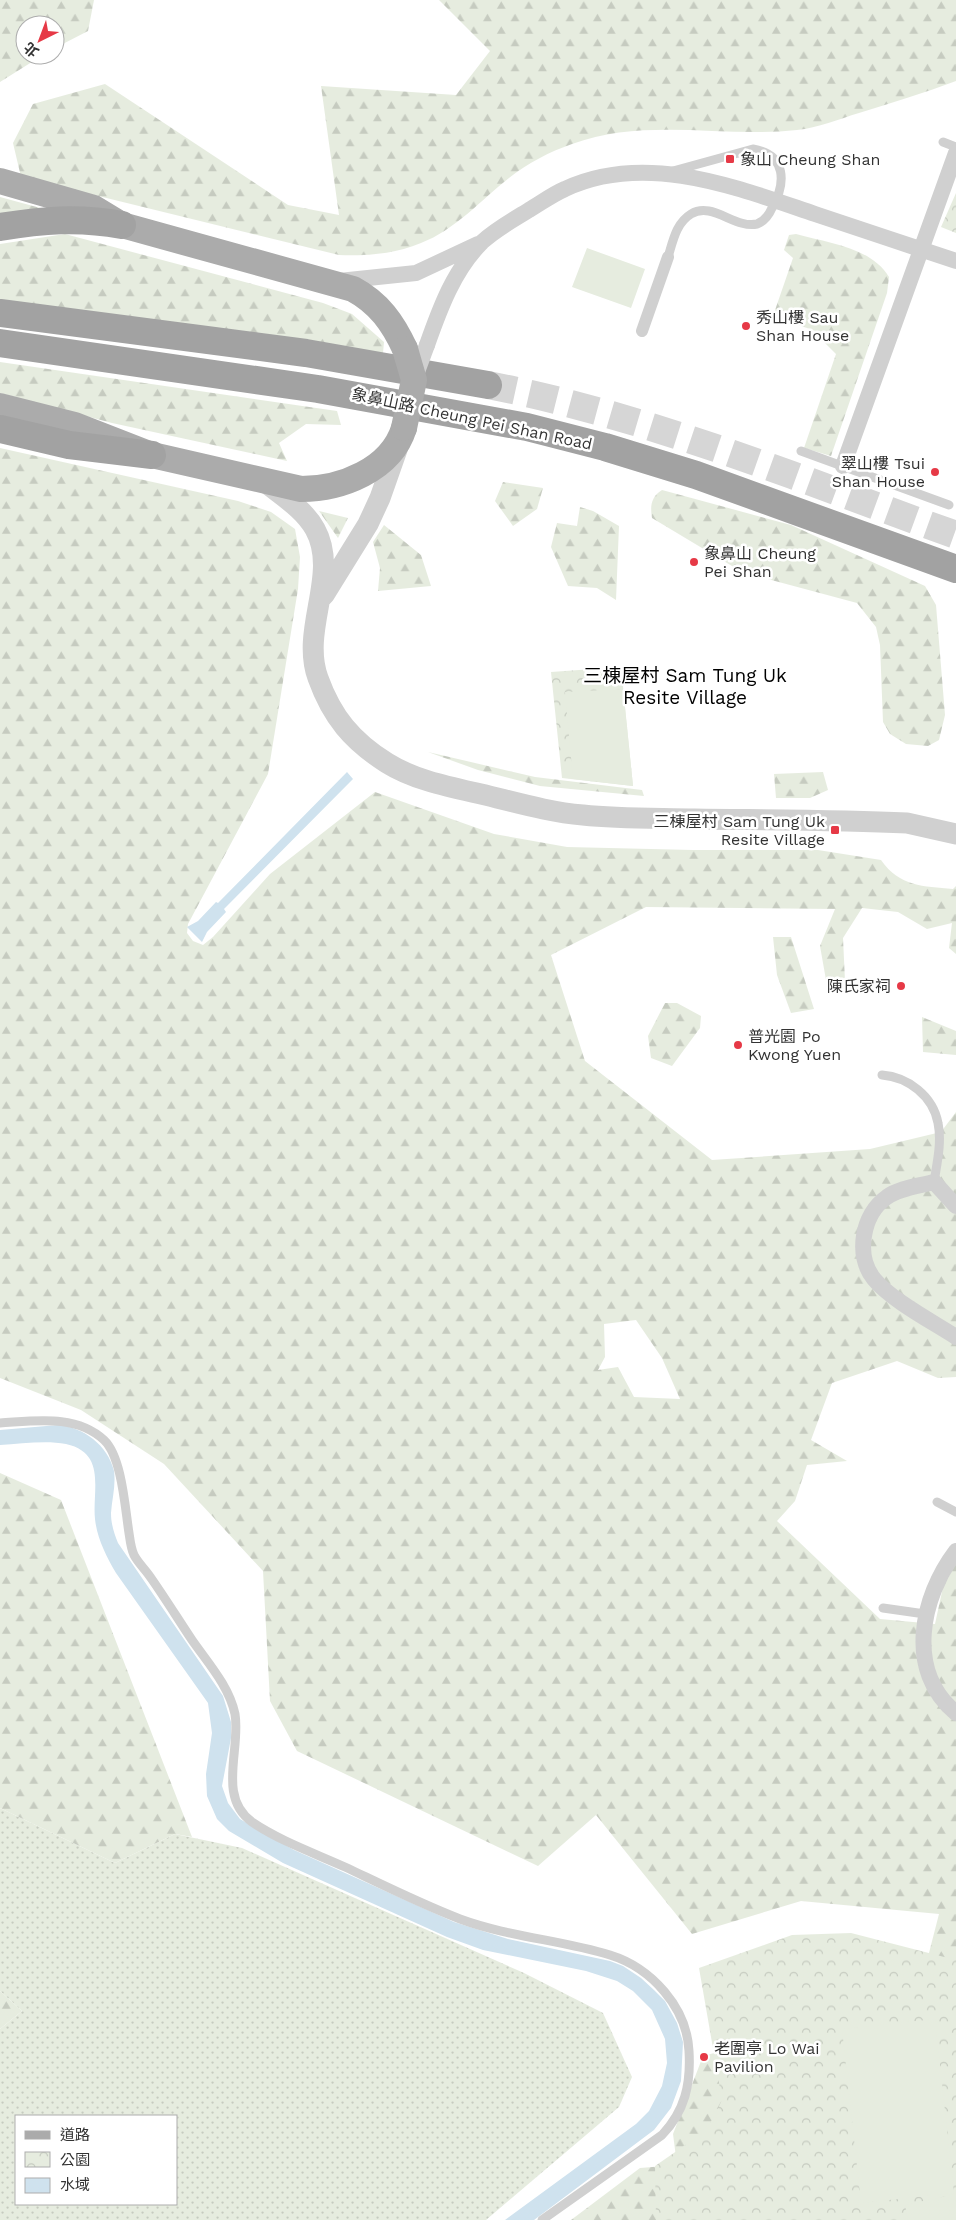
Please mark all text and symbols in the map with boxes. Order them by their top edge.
north arrow [15,15,65,65]
text: 北 [21,39,42,60]
place label: 象山 Cheung Shan [740,150,880,169]
marker: 象山 Cheung Shan [724,153,736,165]
place label: 秀山樓 Sau Shan House [756,308,849,345]
marker: 秀山樓 Sau Shan House [740,320,752,332]
street label: 象鼻山路 Cheung Pei Shan Road [350,384,594,454]
place label: 翠山樓 Tsui Shan House [832,454,925,491]
marker: 翠山樓 Tsui Shan House [929,466,941,478]
place label: 象鼻山 Cheung Pei Shan [704,544,816,581]
marker: 象鼻山 Cheung Pei Shan [688,556,700,568]
district label: 三棟屋村 Sam Tung Uk Resite Village [583,664,787,709]
place label: 三棟屋村 Sam Tung Uk Resite Village [653,812,825,849]
marker: 三棟屋村 Sam Tung Uk Resite Village [829,824,841,836]
place label: 陳氏家祠 [827,977,891,996]
marker: 陳氏家祠 [895,980,907,992]
place label: 普光園 Po Kwong Yuen [748,1027,841,1064]
marker: 普光園 Po Kwong Yuen [732,1039,744,1051]
place label: 老圍亭 Lo Wai Pavilion [714,2039,820,2076]
marker: 老圍亭 Lo Wai Pavilion [698,2051,710,2063]
legend [15,2115,178,2205]
text: 道路 [60,2126,90,2144]
text: 公園 [60,2151,90,2169]
text: 水域 [60,2176,90,2194]

